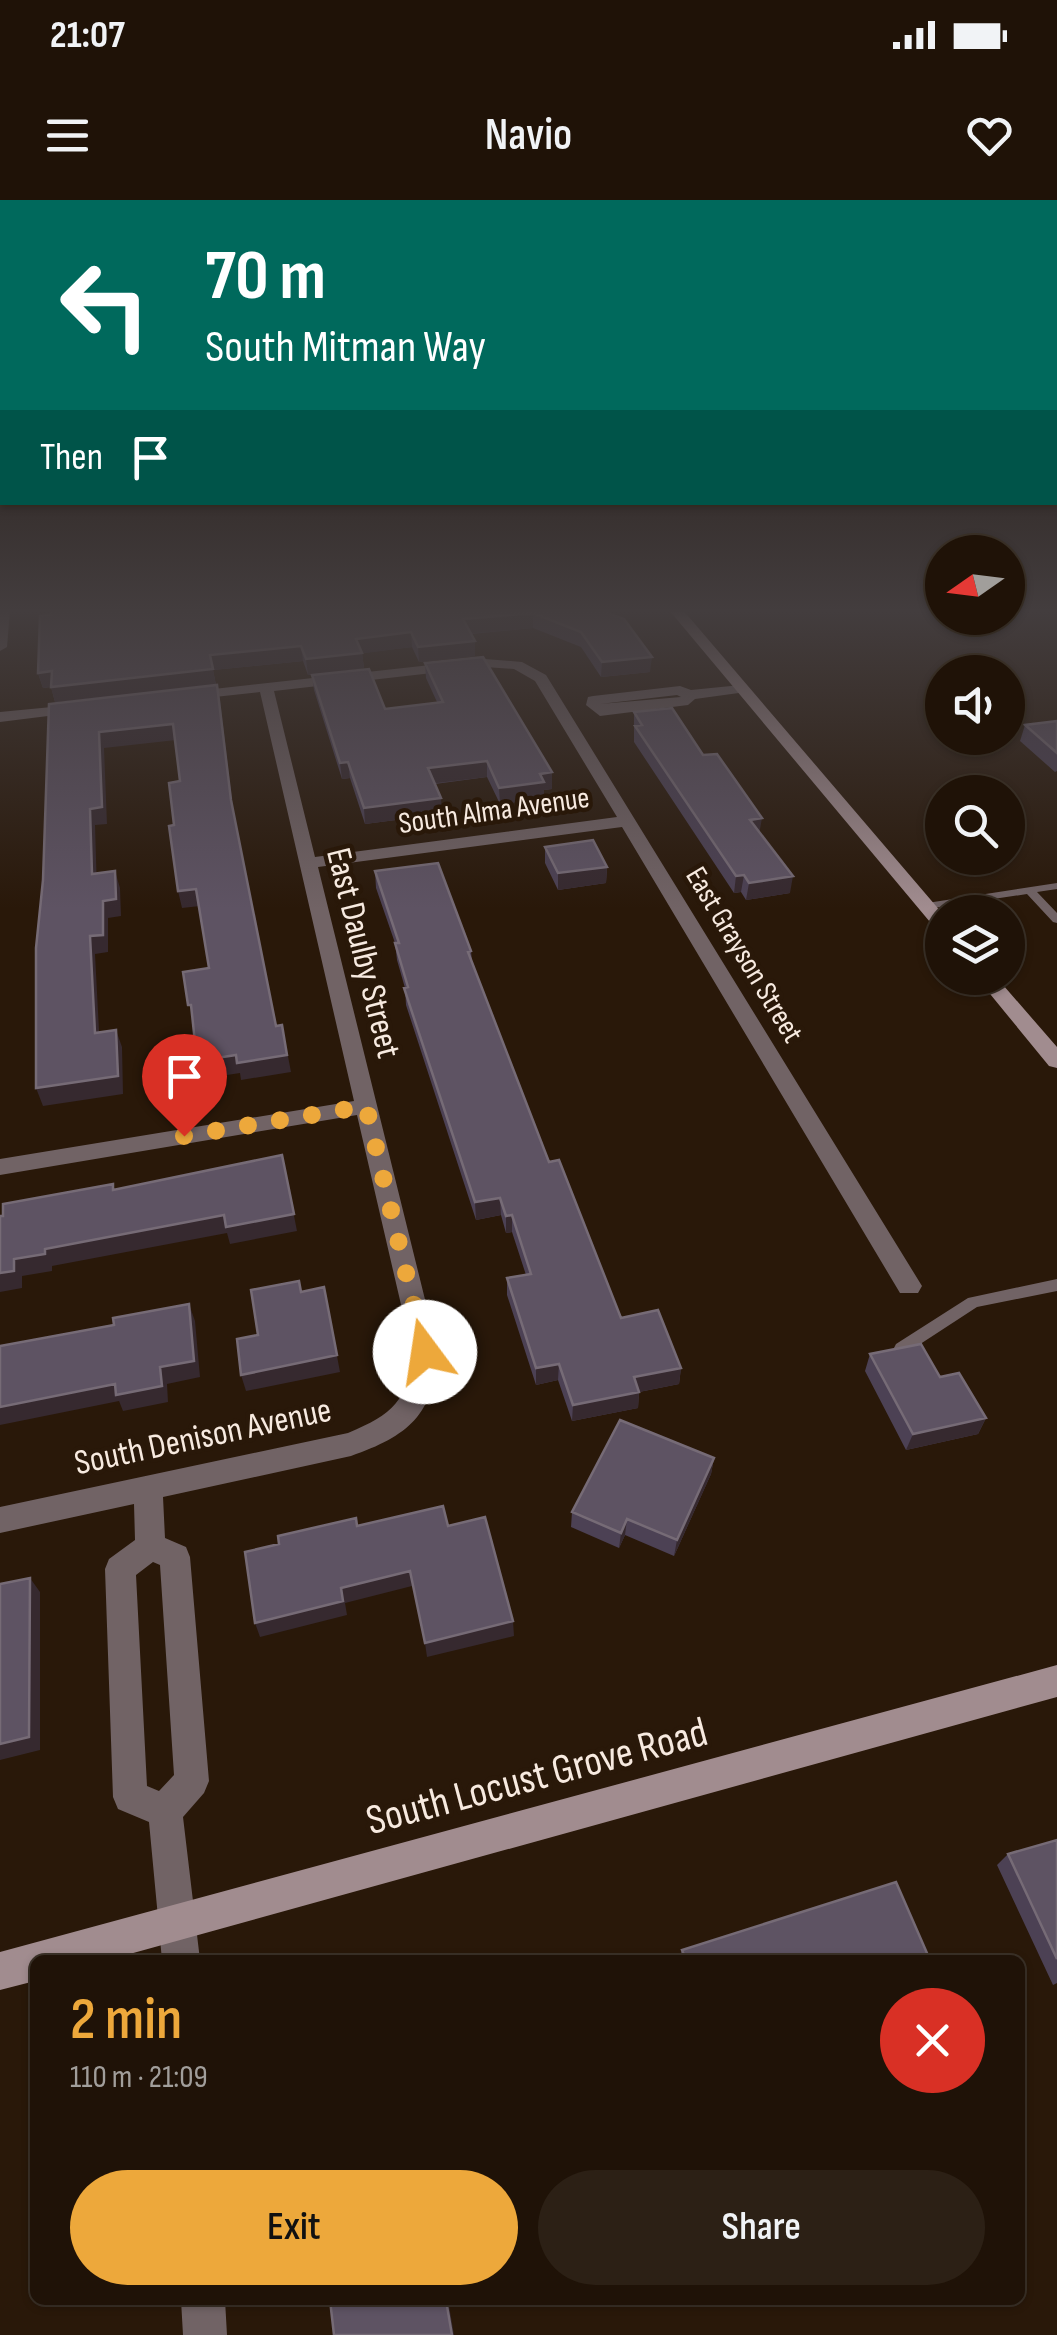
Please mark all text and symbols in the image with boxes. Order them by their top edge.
text: 21:07 [50,13,125,58]
icon: menu [40,108,95,163]
text: Navio [485,108,572,163]
icon: heart [962,108,1017,163]
text: 70 m [205,235,326,319]
icon: left [40,240,170,370]
text: South Mitman Way [205,320,486,375]
icon: arrive [123,430,178,485]
text: Then [40,435,103,480]
north arrow [925,535,1025,635]
map controls [925,535,1025,995]
button: sound [925,655,1025,755]
button: search [925,775,1025,875]
street label: South Alma Avenue [396,780,592,842]
street label: East Daulby Street [316,844,410,1062]
street label: East Grayson Street [677,861,811,1049]
button: layers [925,895,1025,995]
pin [142,1034,227,1137]
icon: arrive [157,1049,212,1104]
position arrow [373,1300,477,1404]
street label: South Denison Avenue [71,1389,335,1485]
street label: South Locust Grove Road [361,1707,713,1847]
text: 2 min [70,1984,182,2056]
button: close [880,1988,985,2093]
text: 110 m · 21:09 [70,2058,208,2097]
button: Exit [70,2170,518,2285]
button: Share [538,2170,985,2285]

